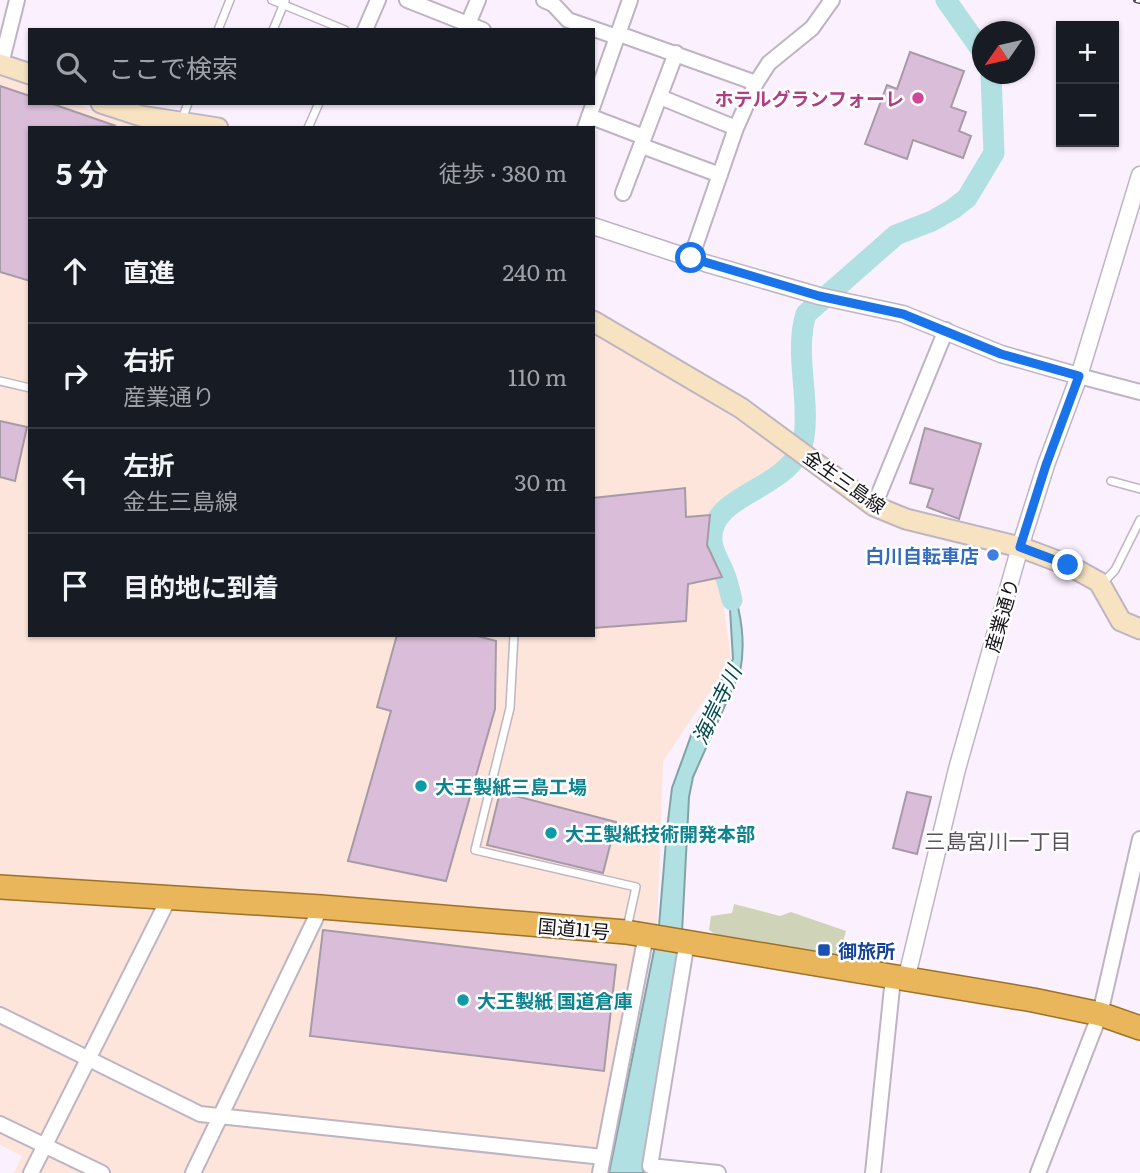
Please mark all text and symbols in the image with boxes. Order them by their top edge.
north arrow [972,21,1035,84]
map controls [1056,21,1119,147]
button: + [1056,21,1119,84]
search box [28,28,595,105]
text: ここで検索 [108,47,238,86]
icon: search [52,48,90,86]
place label: ホテルグランフォーレ [715,84,904,112]
button: − [1056,84,1119,147]
marker: ホテルグランフォーレ [910,90,926,106]
text: 5 分 [56,150,108,194]
text: 徒歩 · 380 m [439,155,567,189]
route start [675,242,706,273]
text: 直進 [123,251,175,290]
icon: ahead [56,252,94,290]
text: 240 m [502,254,567,288]
text: 右折 [123,339,175,378]
icon: right [56,357,94,395]
text: 110 m [508,359,567,393]
text: 産業通り [123,378,215,412]
street label: 金生三島線 [798,442,892,520]
text: 左折 [123,444,175,483]
icon: left [56,462,94,500]
text: 30 m [514,464,567,498]
text: 金生三島線 [123,483,238,517]
place label: 白川自転車店 [865,541,979,569]
marker: 白川自転車店 [985,547,1001,563]
route end [1052,549,1083,580]
text: 目的地に到着 [123,566,279,605]
icon: arrive [56,567,94,605]
street label: 産業通り [977,575,1025,655]
water label: 海岸寺川 [683,658,748,749]
place label: 大王製紙三島工場 [435,772,587,800]
marker: 大王製紙三島工場 [413,778,429,794]
place label: 大王製紙技術開発本部 [565,819,755,847]
district label: 三島宮川一丁目 [925,824,1072,855]
marker: 大王製紙技術開発本部 [543,825,559,841]
street label: 国道11号 [537,911,611,945]
place label: 御旅所 [838,936,895,964]
marker: 御旅所 [816,942,832,958]
place label: 大王製紙 国道倉庫 [477,986,633,1014]
marker: 大王製紙 国道倉庫 [455,992,471,1008]

